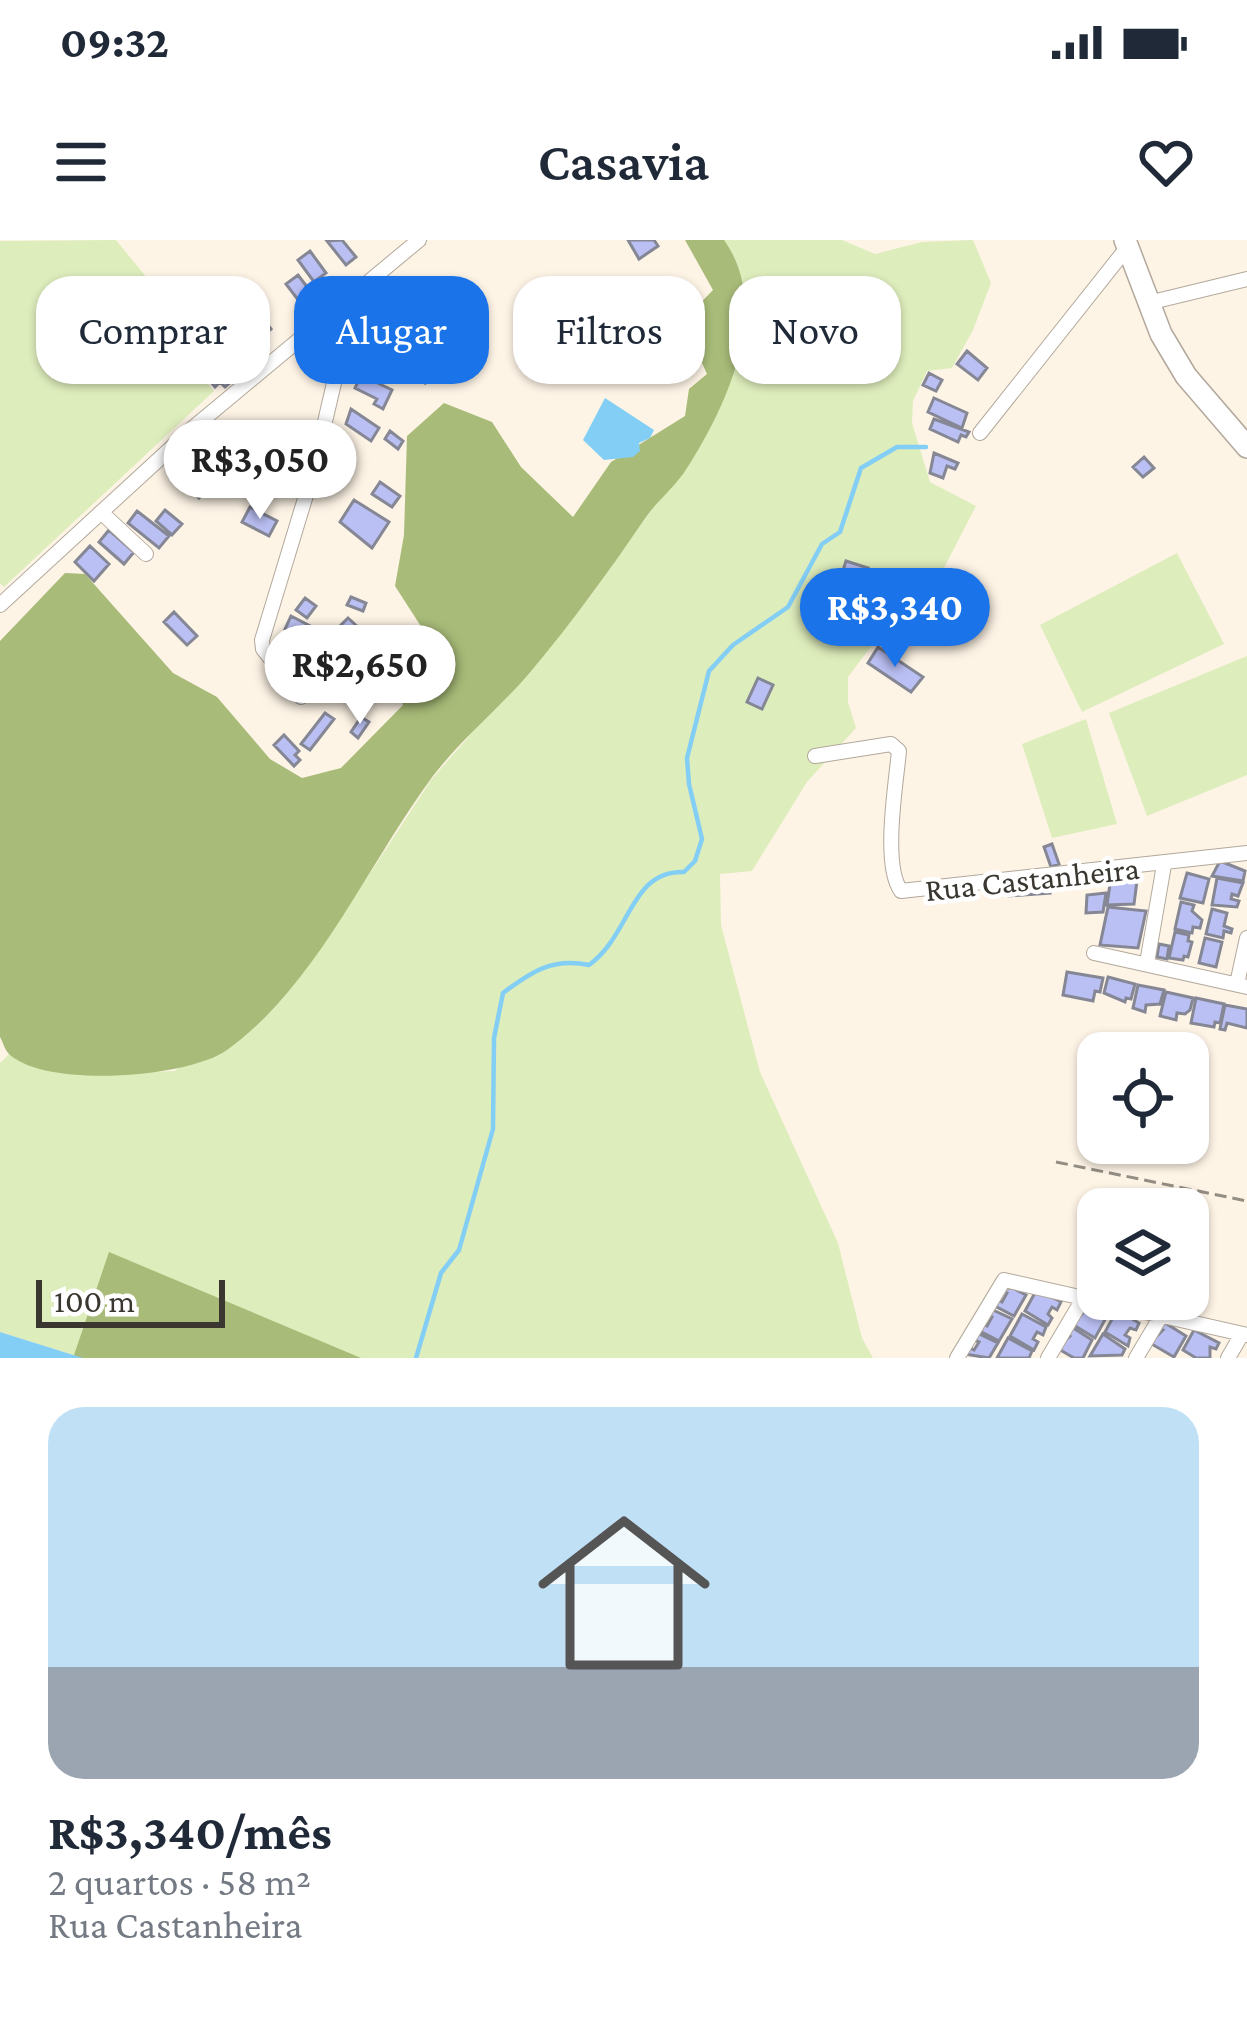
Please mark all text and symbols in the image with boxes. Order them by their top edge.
text: 09:32 [60,17,169,67]
icon: menu [48,129,114,195]
icon: heart [1133,129,1199,195]
text: Casavia [538,132,709,192]
chip: Comprar [36,276,270,384]
chip: Alugar [294,276,489,384]
chip: Filtros [513,276,705,384]
chip: Novo [729,276,901,384]
pin: R$3,050 [149,420,371,522]
text: R$3,050 [191,437,329,480]
pin: R$3,340 [784,568,1006,670]
text: R$3,340 [827,585,963,628]
pin: R$2,650 [249,625,471,727]
text: R$2,650 [292,642,428,685]
street label: Rua Castanheira [923,849,1141,908]
map controls [1077,1032,1209,1320]
button: locate [1077,1032,1209,1164]
button: layers [1077,1188,1209,1320]
scale bar [36,1274,225,1327]
text: 100 m [54,1282,135,1319]
icon: home [516,1485,732,1701]
text: R$3,340/mês [48,1803,332,1860]
text: 2 quartos · 58 m² [48,1860,311,1903]
text: Rua Castanheira [48,1903,303,1946]

